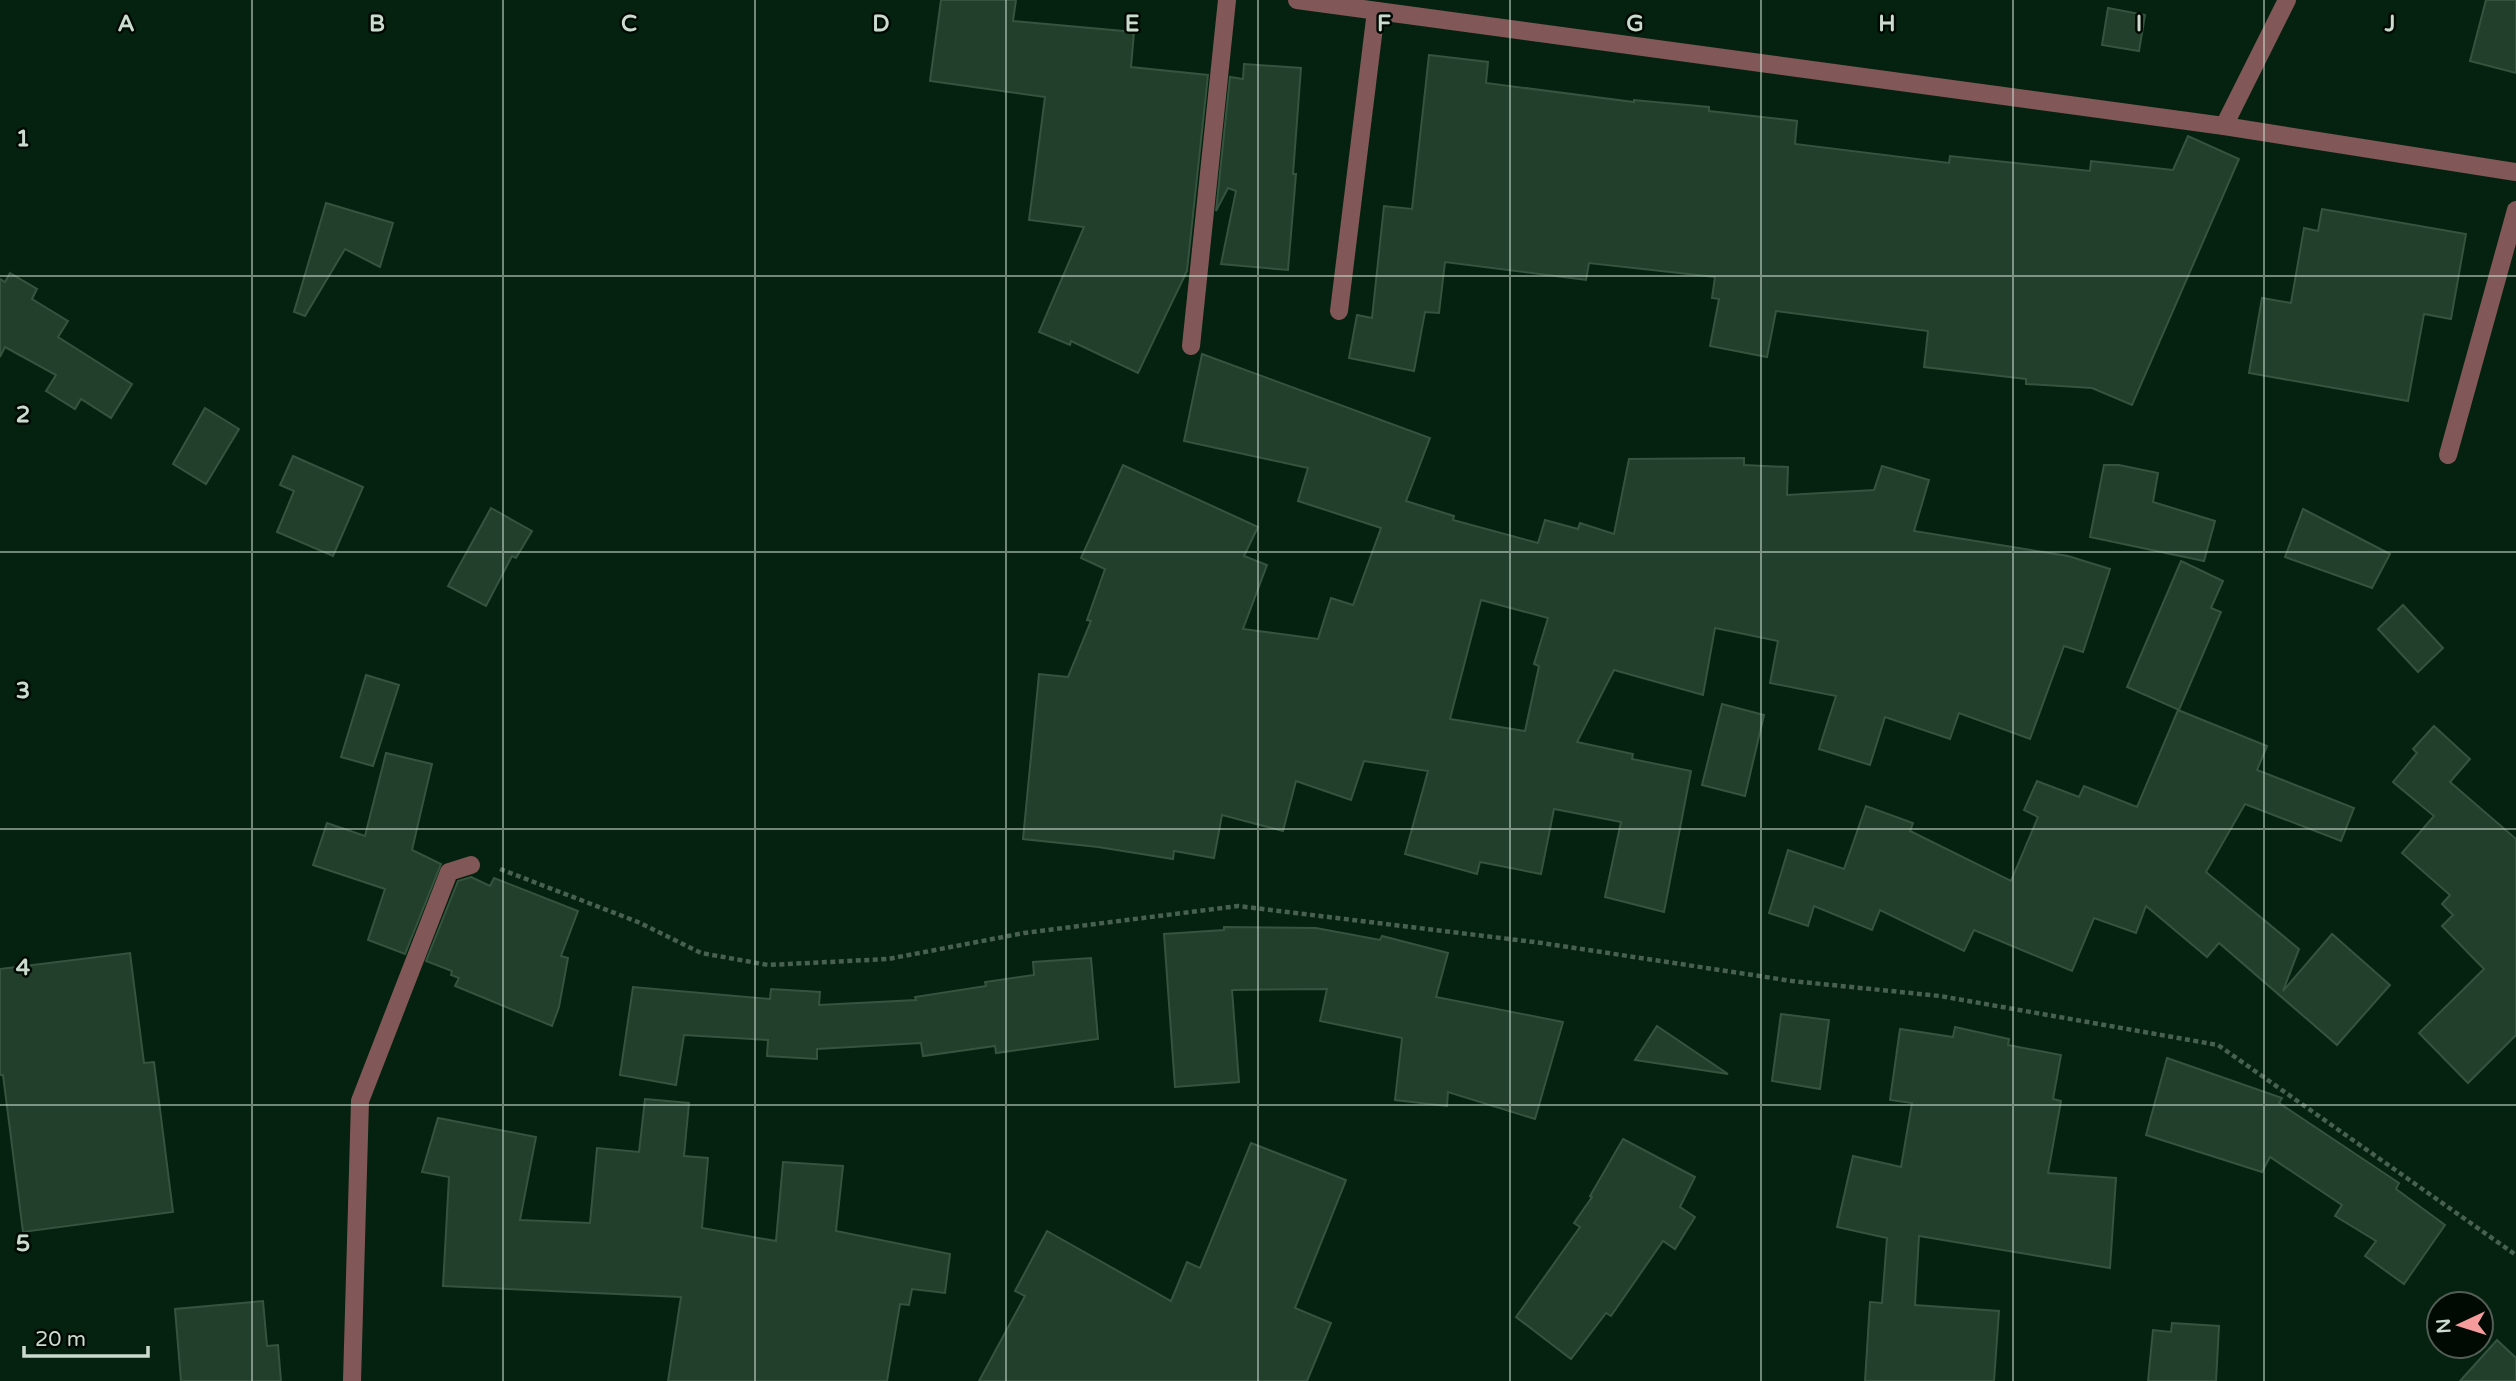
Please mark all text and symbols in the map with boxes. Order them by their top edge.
text: A [117,10,135,38]
text: B [369,10,385,38]
text: C [621,10,637,38]
text: D [872,10,890,38]
text: E [1125,10,1139,38]
text: F [1377,10,1391,38]
text: G [1626,10,1644,38]
text: H [1878,10,1896,38]
text: I [2136,10,2142,38]
text: J [2384,10,2395,38]
text: 1 [16,125,30,153]
text: 2 [16,401,30,429]
text: 3 [16,677,30,705]
text: 4 [16,954,31,982]
text: 5 [16,1230,30,1258]
north arrow [2425,1290,2495,1360]
scale bar [24,1314,149,1358]
text: N [2433,1318,2456,1334]
text: 20 m [35,1327,86,1352]

